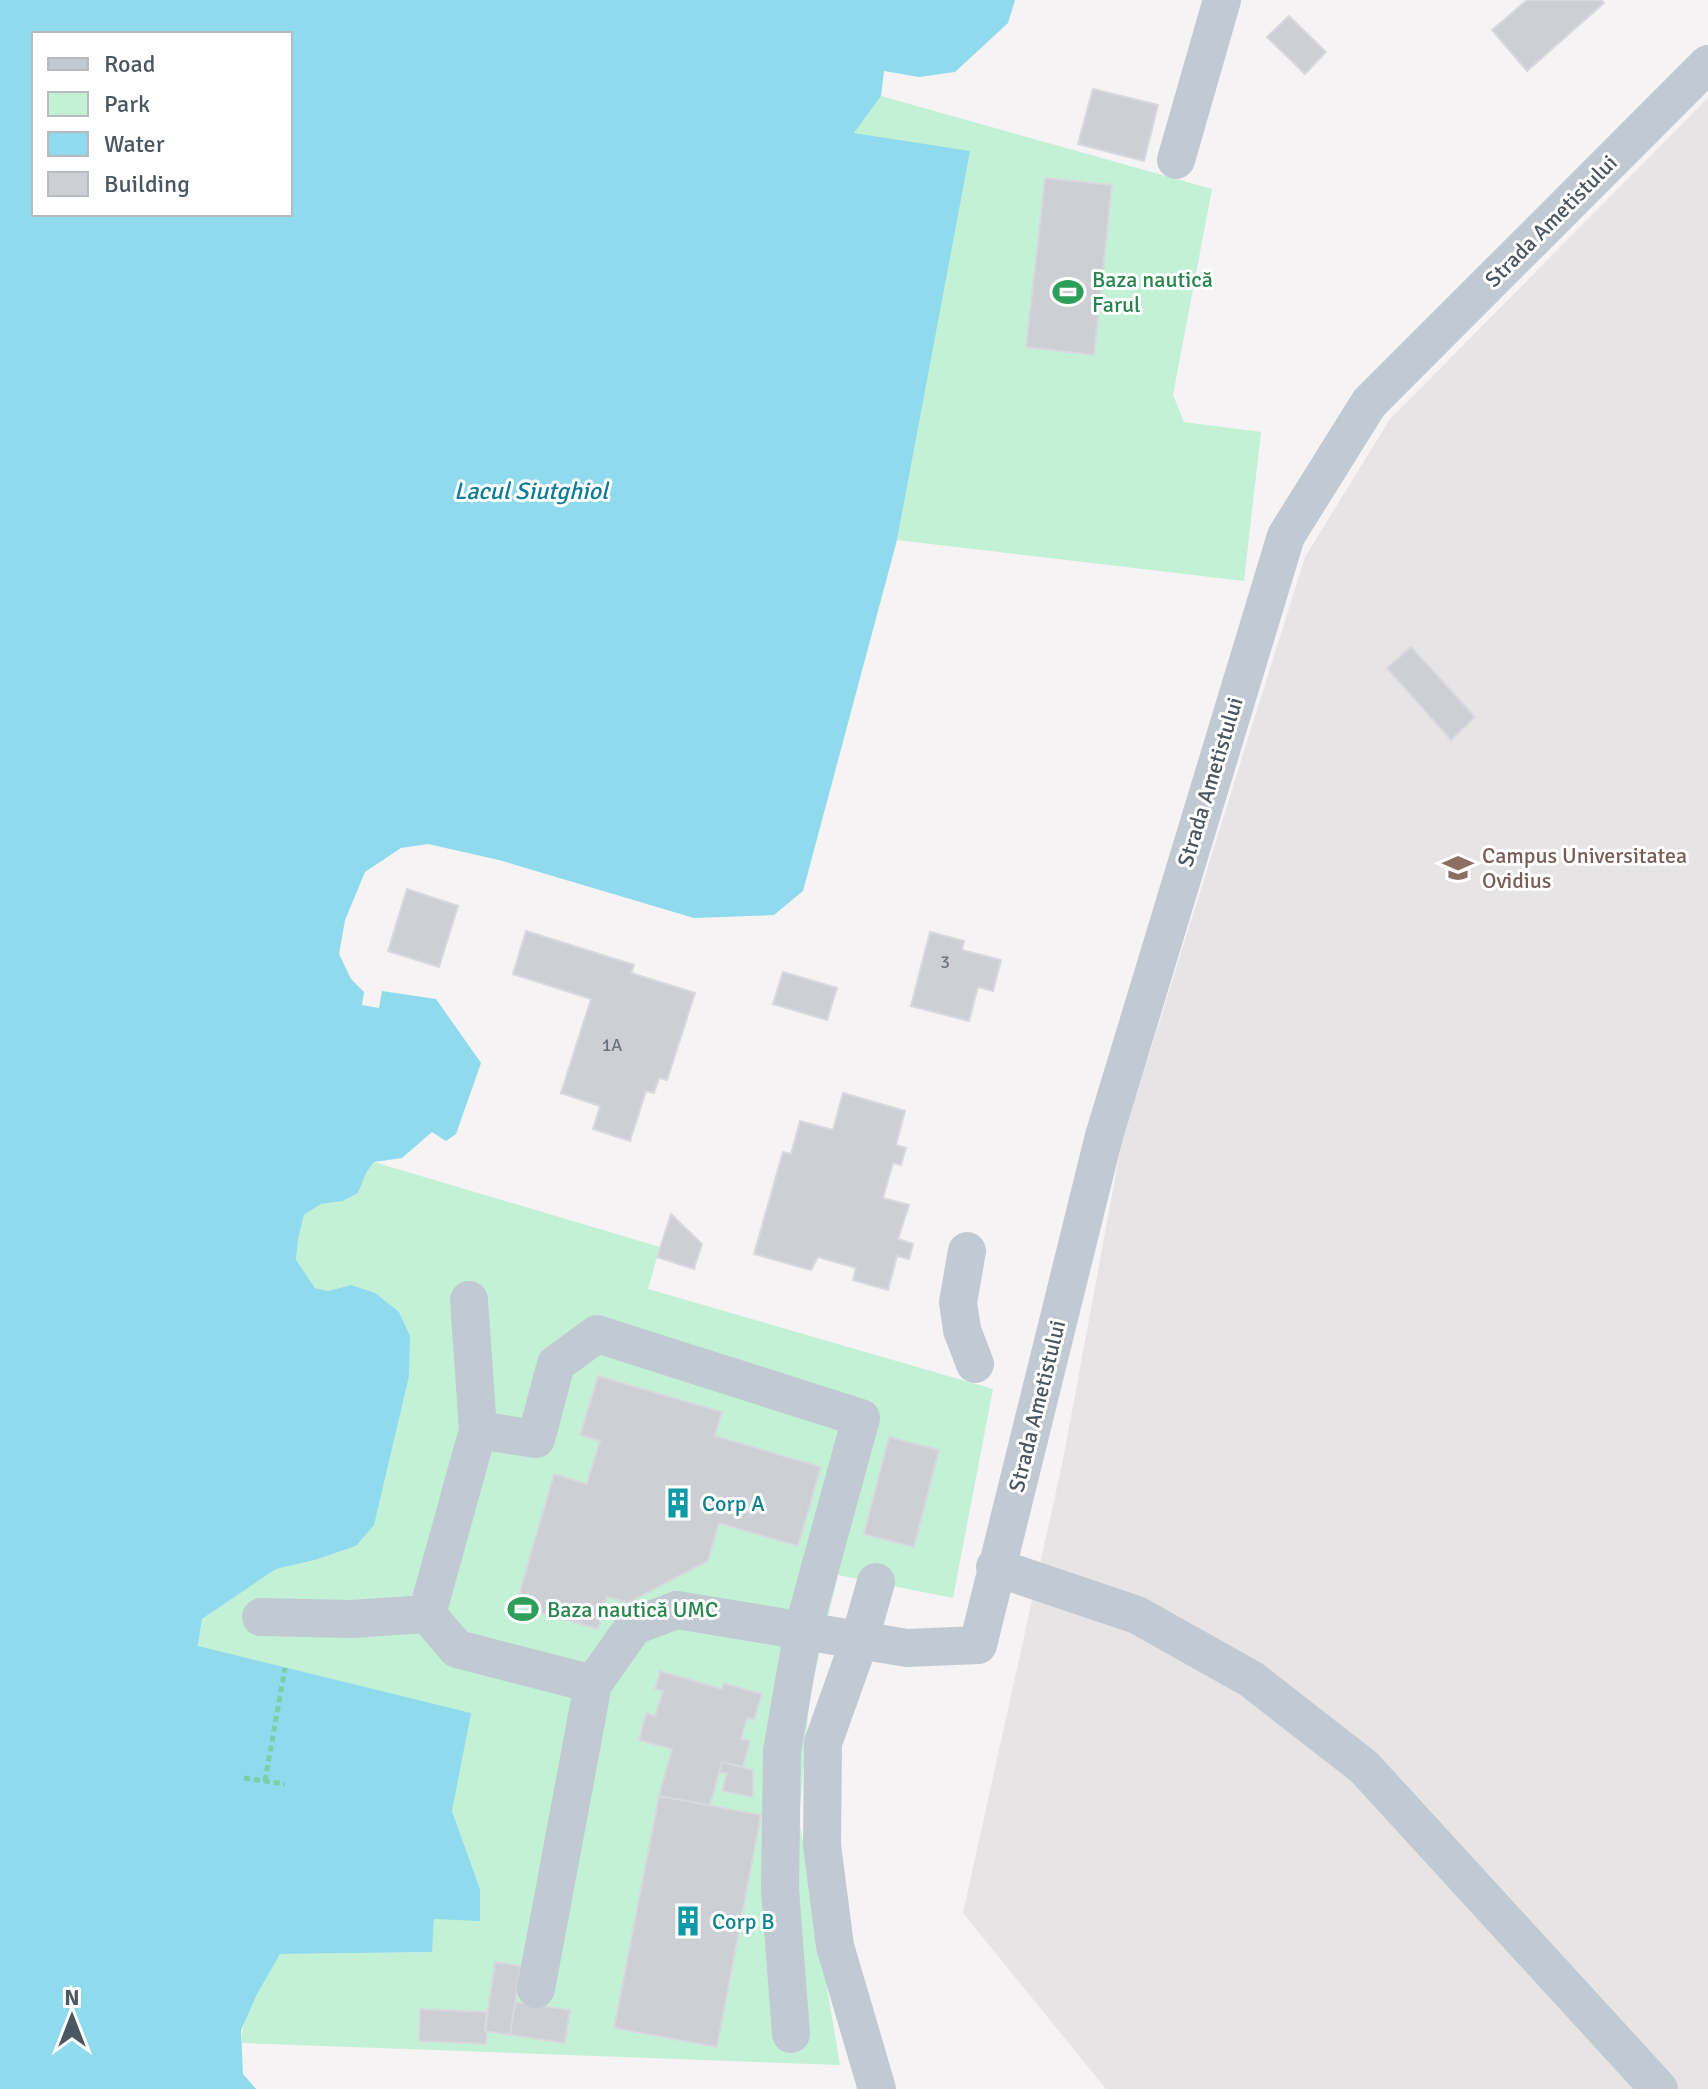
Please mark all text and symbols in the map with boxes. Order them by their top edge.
legend [32,32,292,216]
text: Road [104,49,155,79]
text: Park [104,89,150,119]
text: Water [104,129,165,159]
street label: Strada Ametistului [1479,149,1623,293]
text: Building [104,169,190,199]
place label: Baza nautică Farul [1092,266,1213,318]
sports icon: Baza nautică Farul [1051,275,1085,309]
water label: Lacul Siutghiol [454,476,610,506]
street label: Strada Ametistului [1171,694,1249,870]
place label: Campus Universitatea Ovidius [1482,842,1687,894]
school or university icon: Campus Universitatea Ovidius [1441,851,1475,885]
house number: 3 [940,951,950,973]
house number: 1A [602,1034,622,1056]
street label: Strada Ametistului [1003,1317,1071,1495]
building icon: Corp A [661,1486,695,1520]
place label: Corp A [702,1490,765,1517]
sports icon: Baza nautică UMC [506,1592,540,1626]
place label: Baza nautică UMC [547,1596,718,1623]
building icon: Corp B [671,1904,705,1938]
place label: Corp B [712,1908,774,1935]
north arrow [32,1977,112,2057]
text: N [64,1984,80,2011]

